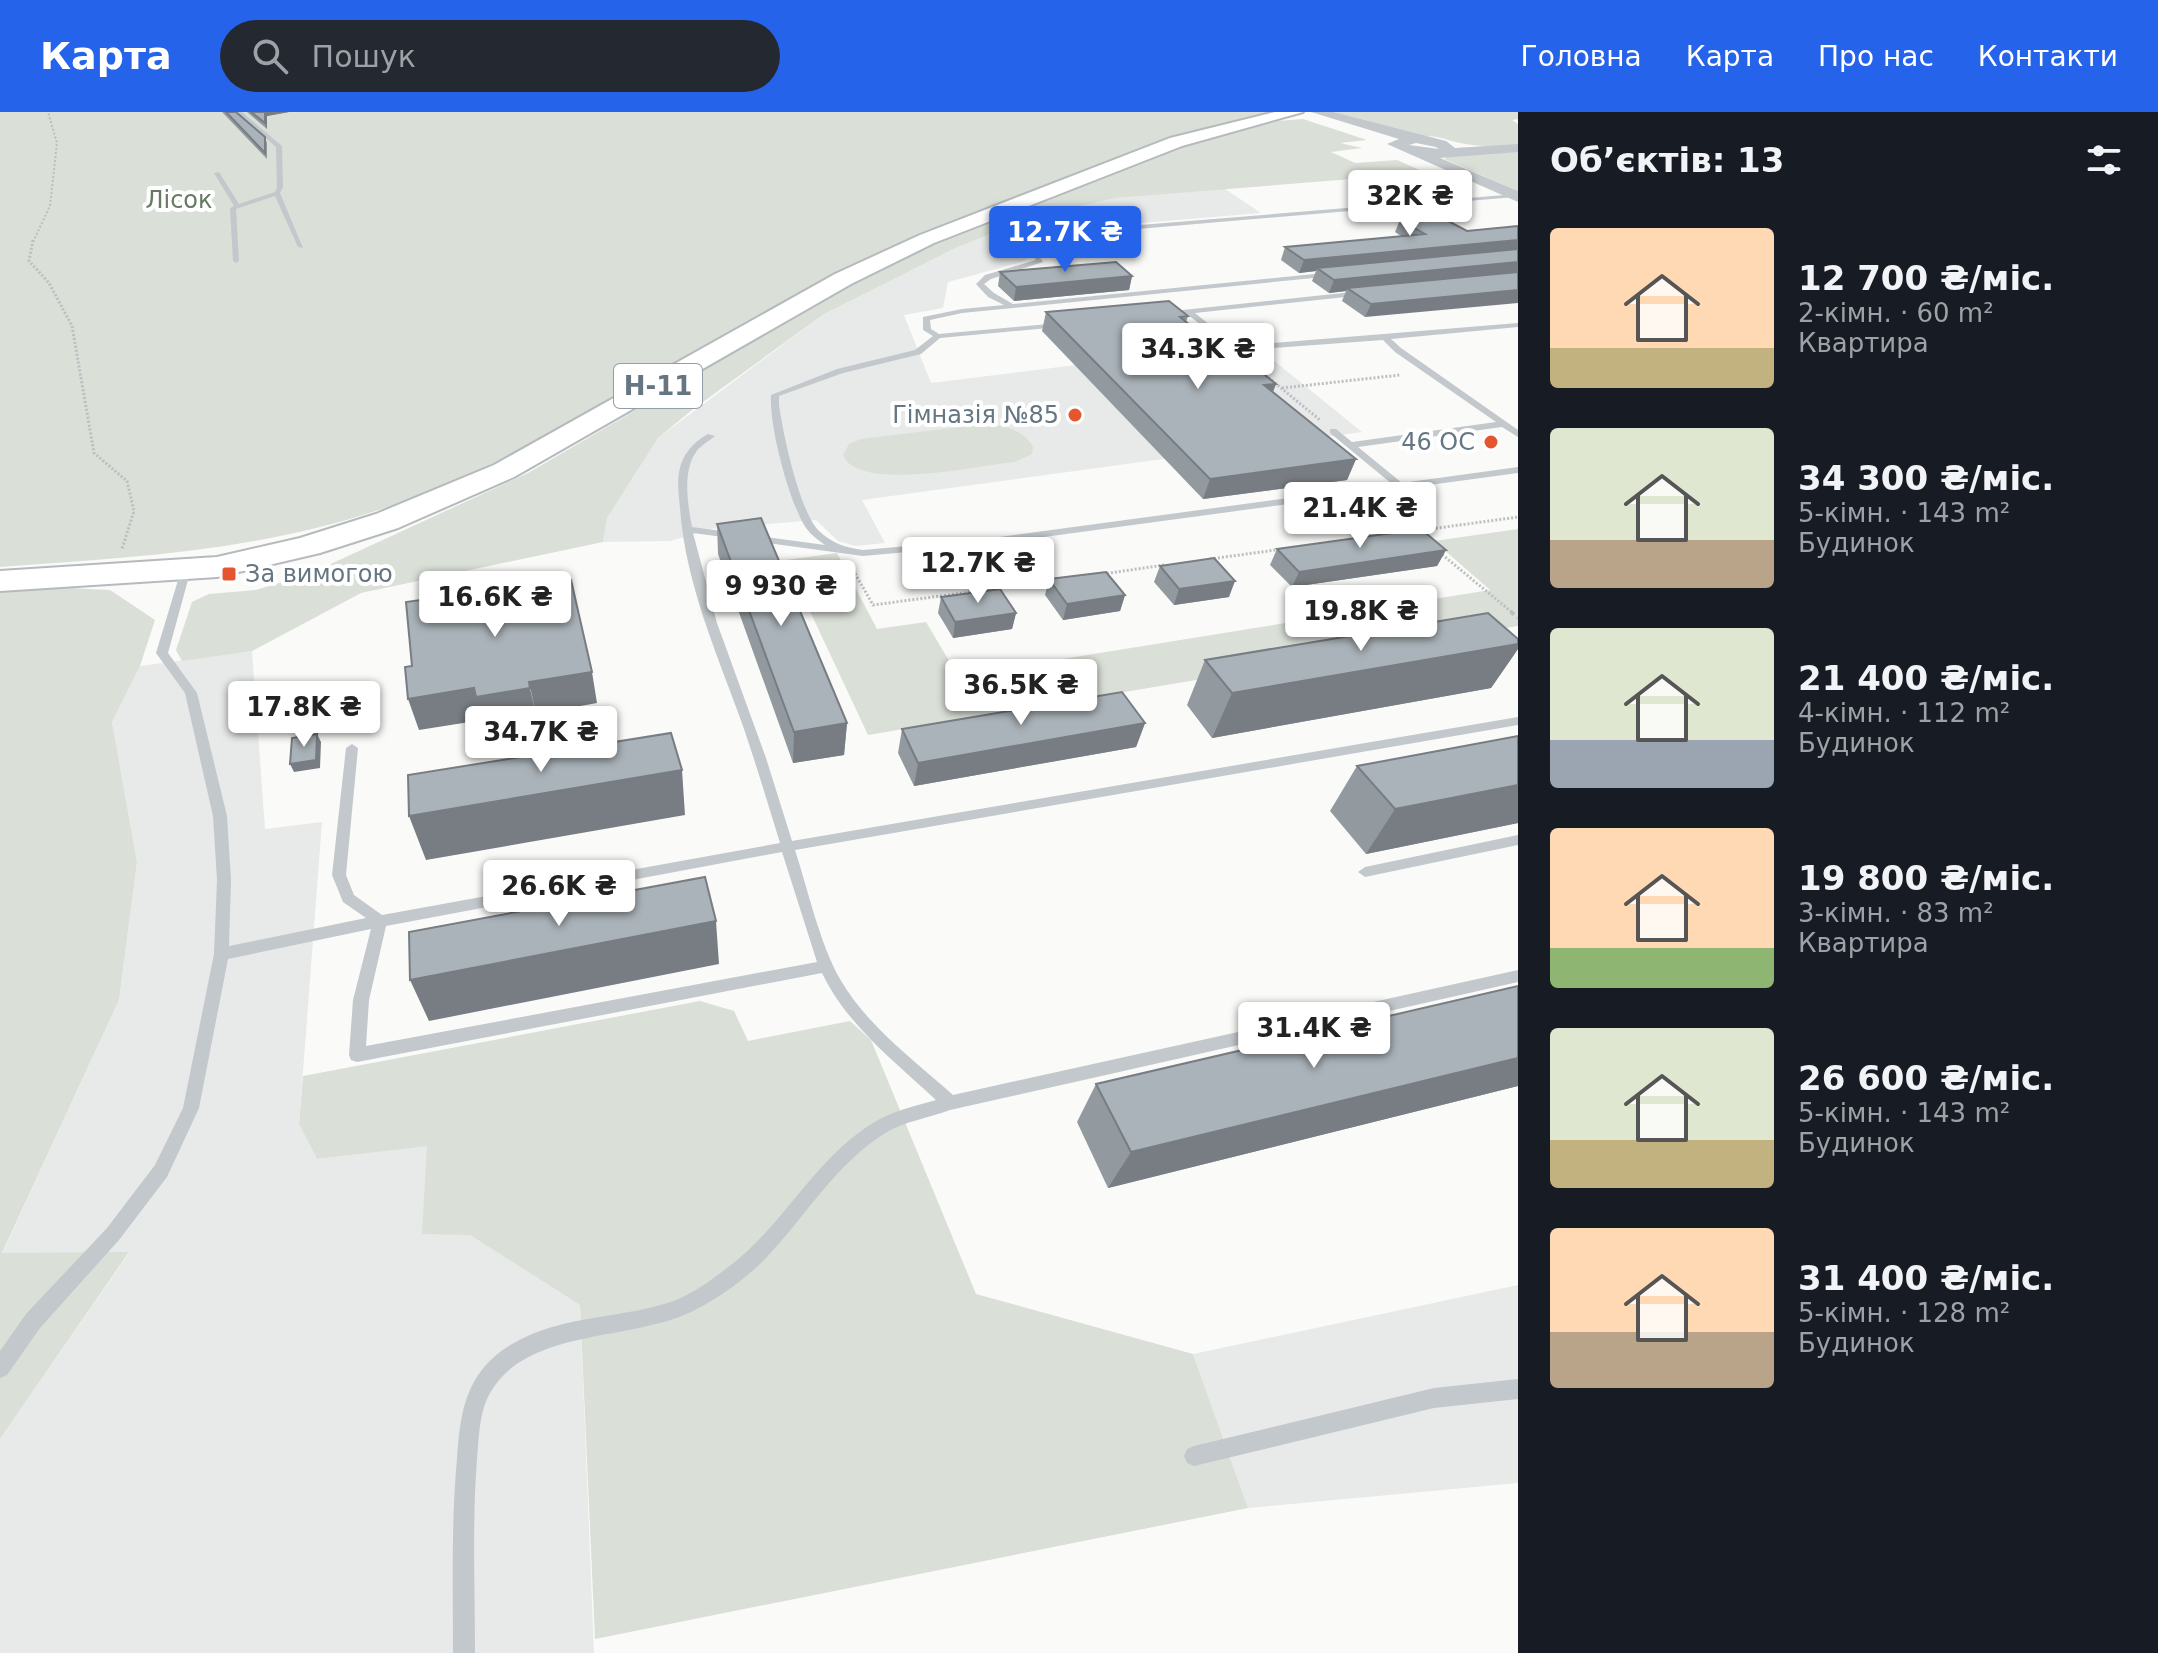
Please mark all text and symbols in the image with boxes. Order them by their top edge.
search box [220,20,780,92]
text: Карта [40,34,172,78]
icon: search [248,34,292,78]
text: Пошук [312,39,416,74]
text: Головна [1521,40,1642,73]
text: Карта [1686,40,1774,73]
text: Про нас [1818,40,1934,73]
text: Контакти [1978,40,2118,73]
icon: filters [2082,138,2126,182]
text: Об’єктів: 13 [1550,140,1784,180]
pin: 32K ₴ [1354,170,1466,238]
text: 32K ₴ [1366,181,1454,211]
park label: Лісок [145,186,213,214]
pin: 12.7K ₴ [991,206,1139,274]
text: 12.7K ₴ [1007,217,1123,247]
text: 12 700 ₴/міс. [1798,258,2054,298]
icon: home [1614,260,1710,356]
text: 2-кімн. · 60 m² [1798,298,1994,328]
pin: 34.3K ₴ [1124,323,1272,391]
text: Квартира [1798,328,1929,358]
text: 34.3K ₴ [1140,334,1256,364]
road number: Н-11 [614,364,702,408]
place label: Гімназія №85 [892,401,1059,429]
marker: Гімназія №85 [1066,406,1084,424]
place label: 46 ОС [1401,428,1475,456]
marker: 46 ОС [1482,433,1500,451]
text: 34 300 ₴/міс. [1798,458,2054,498]
icon: home [1614,460,1710,556]
pin: 21.4K ₴ [1286,482,1434,550]
text: 21.4K ₴ [1302,493,1418,523]
text: 5-кімн. · 143 m² [1798,498,2010,528]
text: Будинок [1798,528,1915,558]
pin: 12.7K ₴ [904,537,1052,605]
text: 12.7K ₴ [920,548,1036,578]
place label: За вимогою [245,560,393,588]
pin: 9 930 ₴ [707,560,855,628]
marker: За вимогою [220,565,238,583]
pin: 16.6K ₴ [421,571,569,639]
text: 9 930 ₴ [725,571,837,601]
text: 16.6K ₴ [437,582,553,612]
pin: 19.8K ₴ [1287,585,1435,653]
text: 19.8K ₴ [1303,596,1419,626]
text: 21 400 ₴/міс. [1798,658,2054,698]
pin: 36.5K ₴ [947,659,1095,727]
icon: home [1614,660,1710,756]
text: 36.5K ₴ [963,670,1079,700]
pin: 17.8K ₴ [230,681,378,749]
text: 17.8K ₴ [246,692,362,722]
text: 4-кімн. · 112 m² [1798,698,2010,728]
pin: 34.7K ₴ [467,706,615,774]
text: 34.7K ₴ [483,717,599,747]
text: Будинок [1798,728,1915,758]
text: 19 800 ₴/міс. [1798,858,2054,898]
pin: 26.6K ₴ [485,860,633,928]
icon: home [1614,860,1710,956]
text: 26.6K ₴ [501,871,617,901]
text: 3-кімн. · 83 m² [1798,898,1994,928]
text: Квартира [1798,928,1929,958]
pin: 31.4K ₴ [1240,1002,1388,1070]
text: 31.4K ₴ [1256,1013,1372,1043]
text: 26 600 ₴/міс. [1798,1058,2054,1098]
icon: home [1614,1060,1710,1156]
text: 5-кімн. · 143 m² [1798,1098,2010,1128]
text: Будинок [1798,1128,1915,1158]
text: 31 400 ₴/міс. [1798,1258,2054,1298]
icon: home [1614,1260,1710,1356]
text: 5-кімн. · 128 m² [1798,1298,2010,1328]
text: Будинок [1798,1328,1915,1358]

